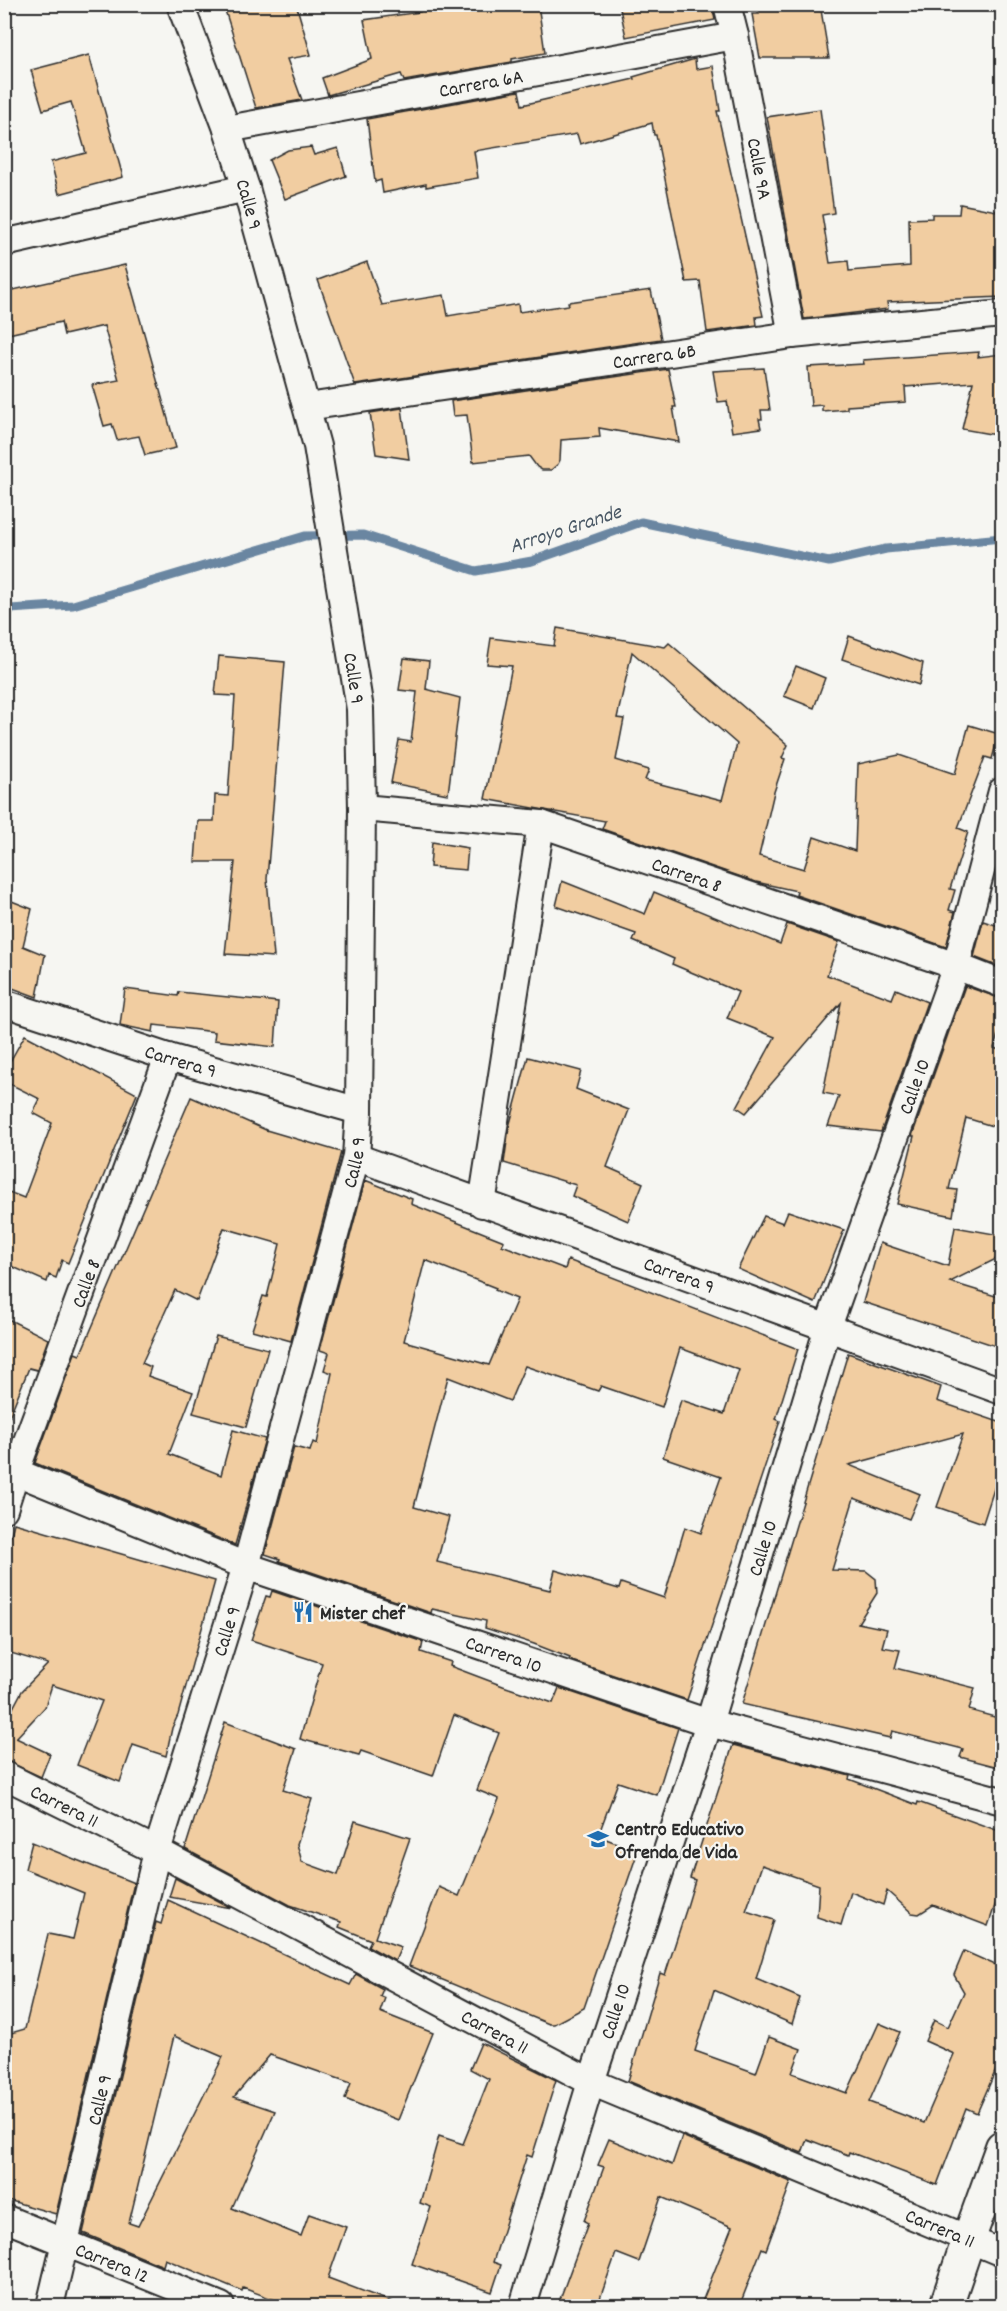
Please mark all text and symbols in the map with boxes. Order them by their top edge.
street label: Carrera 6A [437,64,526,107]
street label: Calle 9A [738,136,777,202]
street label: Calle 9 [227,176,268,233]
street label: Carrera 6B [611,338,698,378]
water label: Arroyo Grande [506,498,627,563]
street label: Calle 9 [334,651,370,706]
street label: Carrera 8 [647,852,725,902]
street label: Carrera 9 [140,1039,219,1087]
street label: Calle 10 [893,1055,939,1119]
street label: Calle 9 [337,1136,374,1192]
street label: Carrera 9 [639,1251,718,1303]
street label: Calle 8 [66,1256,110,1313]
street label: Calle 10 [743,1517,786,1580]
restaurant icon: Mister chef [291,1600,315,1624]
place label: Mister chef [320,1601,406,1629]
street label: Calle 9 [208,1603,250,1660]
street label: Carrera 10 [461,1630,545,1682]
street label: Carrera 11 [25,1779,103,1837]
place label: Centro Educativo Ofrenda de Vida [615,1817,744,1868]
school or university icon: Centro Educativo Ofrenda de Vida [586,1827,610,1851]
street label: Calle 10 [595,1980,640,2043]
street label: Carrera 11 [455,2004,533,2063]
street label: Calle 9 [82,2072,121,2129]
street label: Carrera 11 [900,2203,978,2257]
street label: Carrera 12 [70,2237,152,2292]

